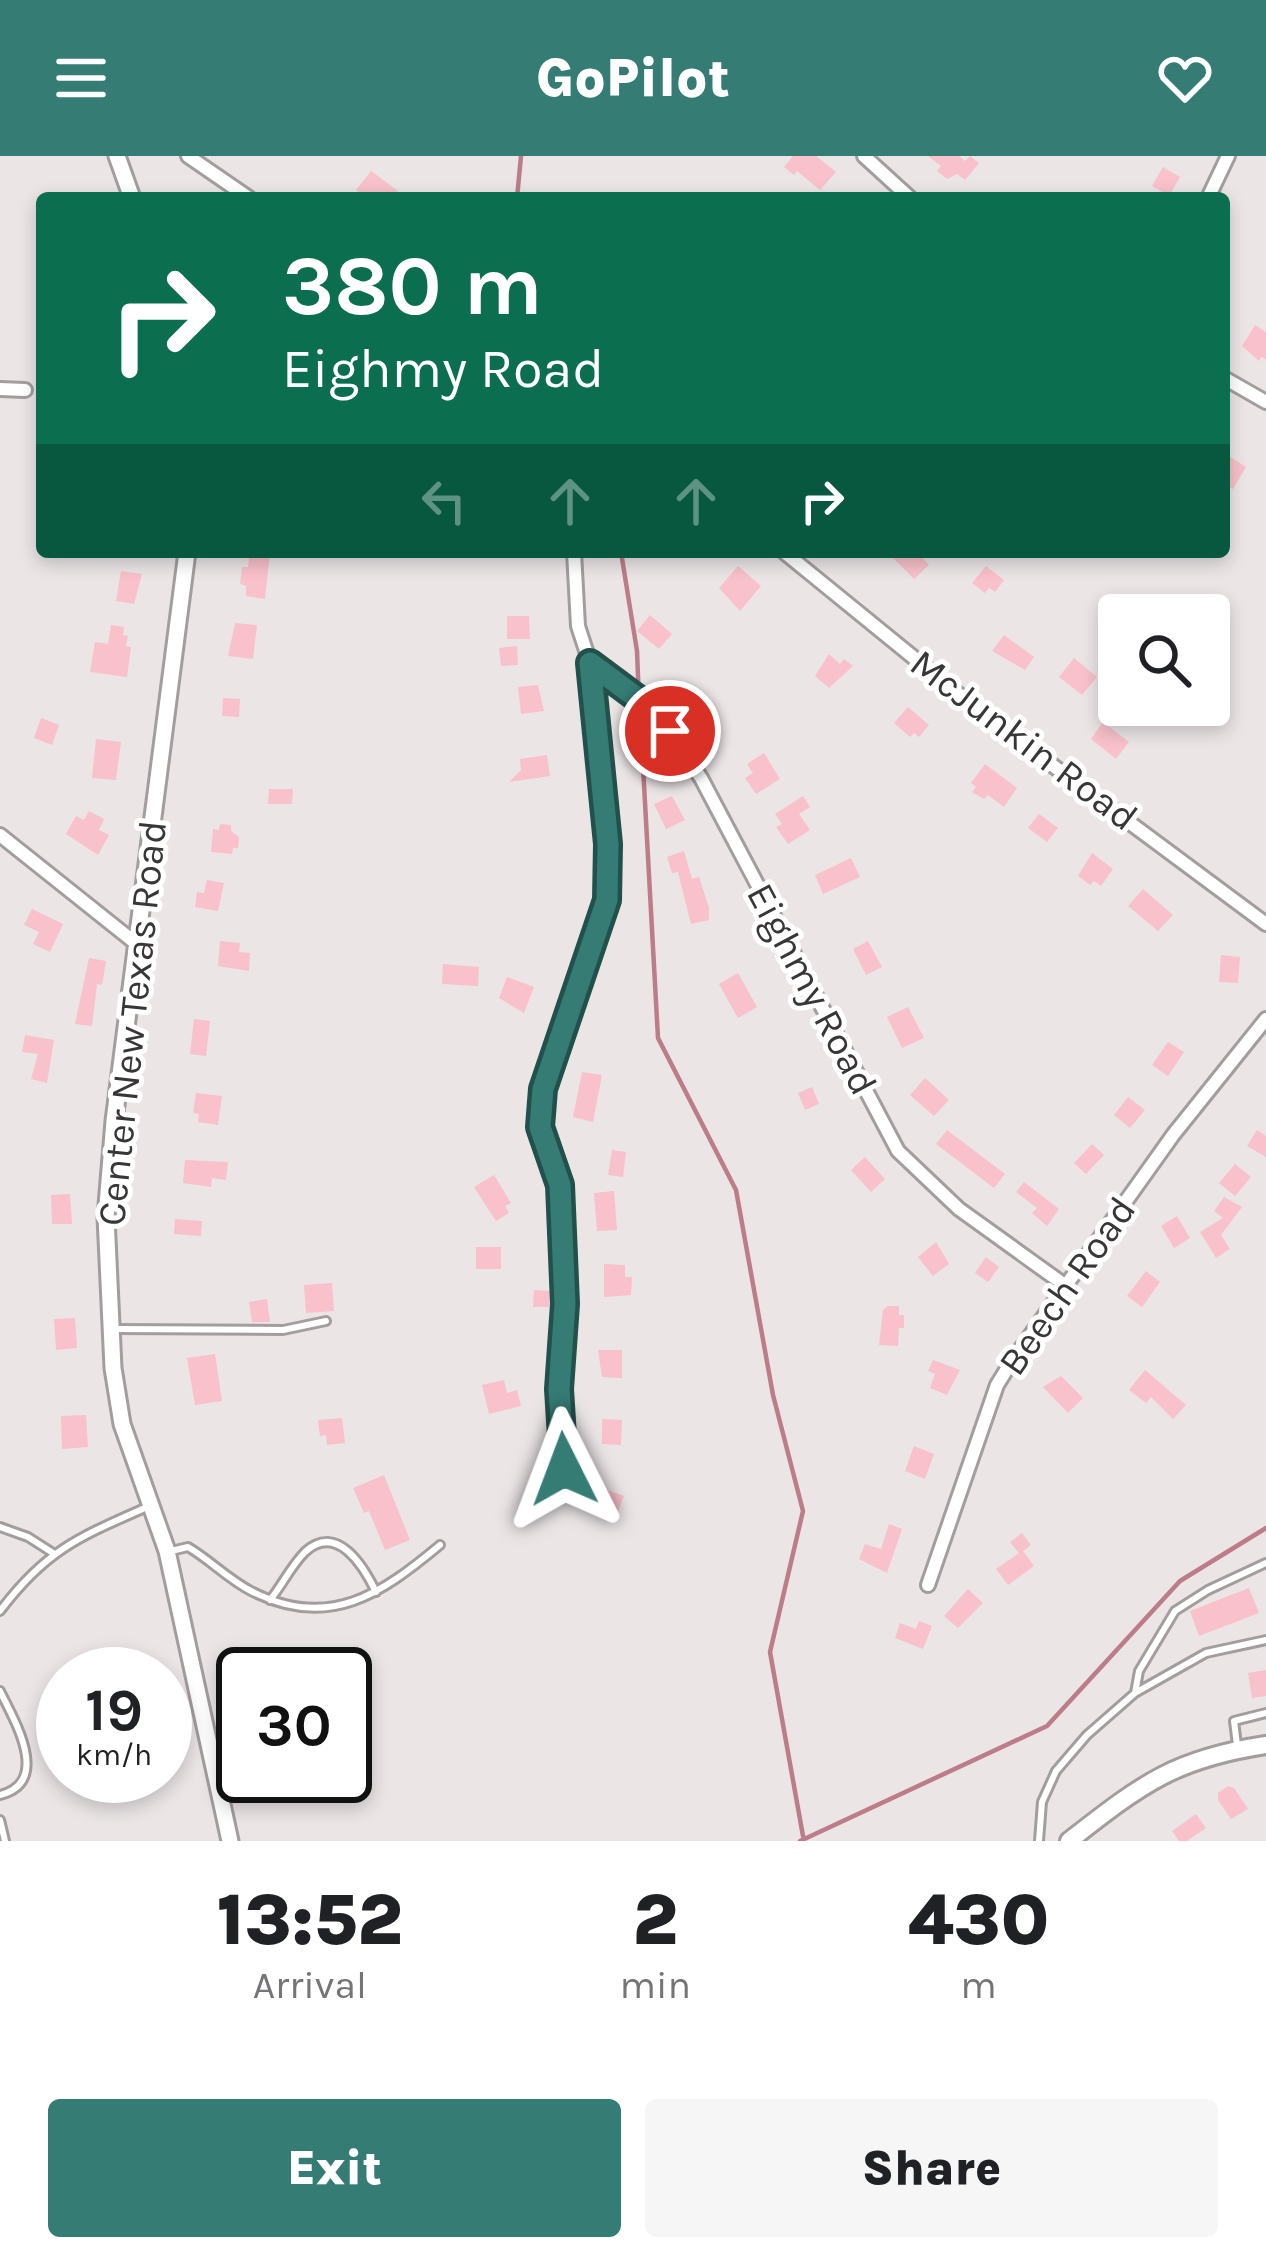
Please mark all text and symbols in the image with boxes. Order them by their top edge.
icon: menu [48,45,114,111]
icon: heart [1152,45,1218,111]
text: GoPilot [536,46,730,110]
text: 380 m [282,237,543,335]
icon: right [84,240,240,396]
text: Eighmy Road [282,337,604,401]
icon: left [411,468,477,534]
icon: ahead [537,468,603,534]
icon: ahead [663,468,729,534]
icon: right [789,468,855,534]
map controls [1098,594,1230,726]
button: search [1098,594,1230,726]
street label: McJunkin Road [901,640,1147,840]
pin [619,680,721,782]
icon: arrive [637,698,703,764]
street label: Center New Texas Road [88,818,176,1228]
street label: Eighmy Road [737,875,887,1103]
street label: Beech Road [989,1188,1145,1384]
position arrow [501,1406,627,1532]
speed limit sign: 30 [216,1647,372,1803]
text: 19 [85,1675,143,1745]
text: km/h [76,1737,152,1773]
text: 13:52 [217,1878,403,1962]
text: 2 [633,1878,678,1962]
text: 430 [908,1878,1049,1962]
text: Arrival [253,1962,367,2008]
text: min [619,1962,691,2008]
text: m [960,1962,997,2008]
button: Exit [48,2099,621,2237]
button: Share [645,2099,1218,2237]

